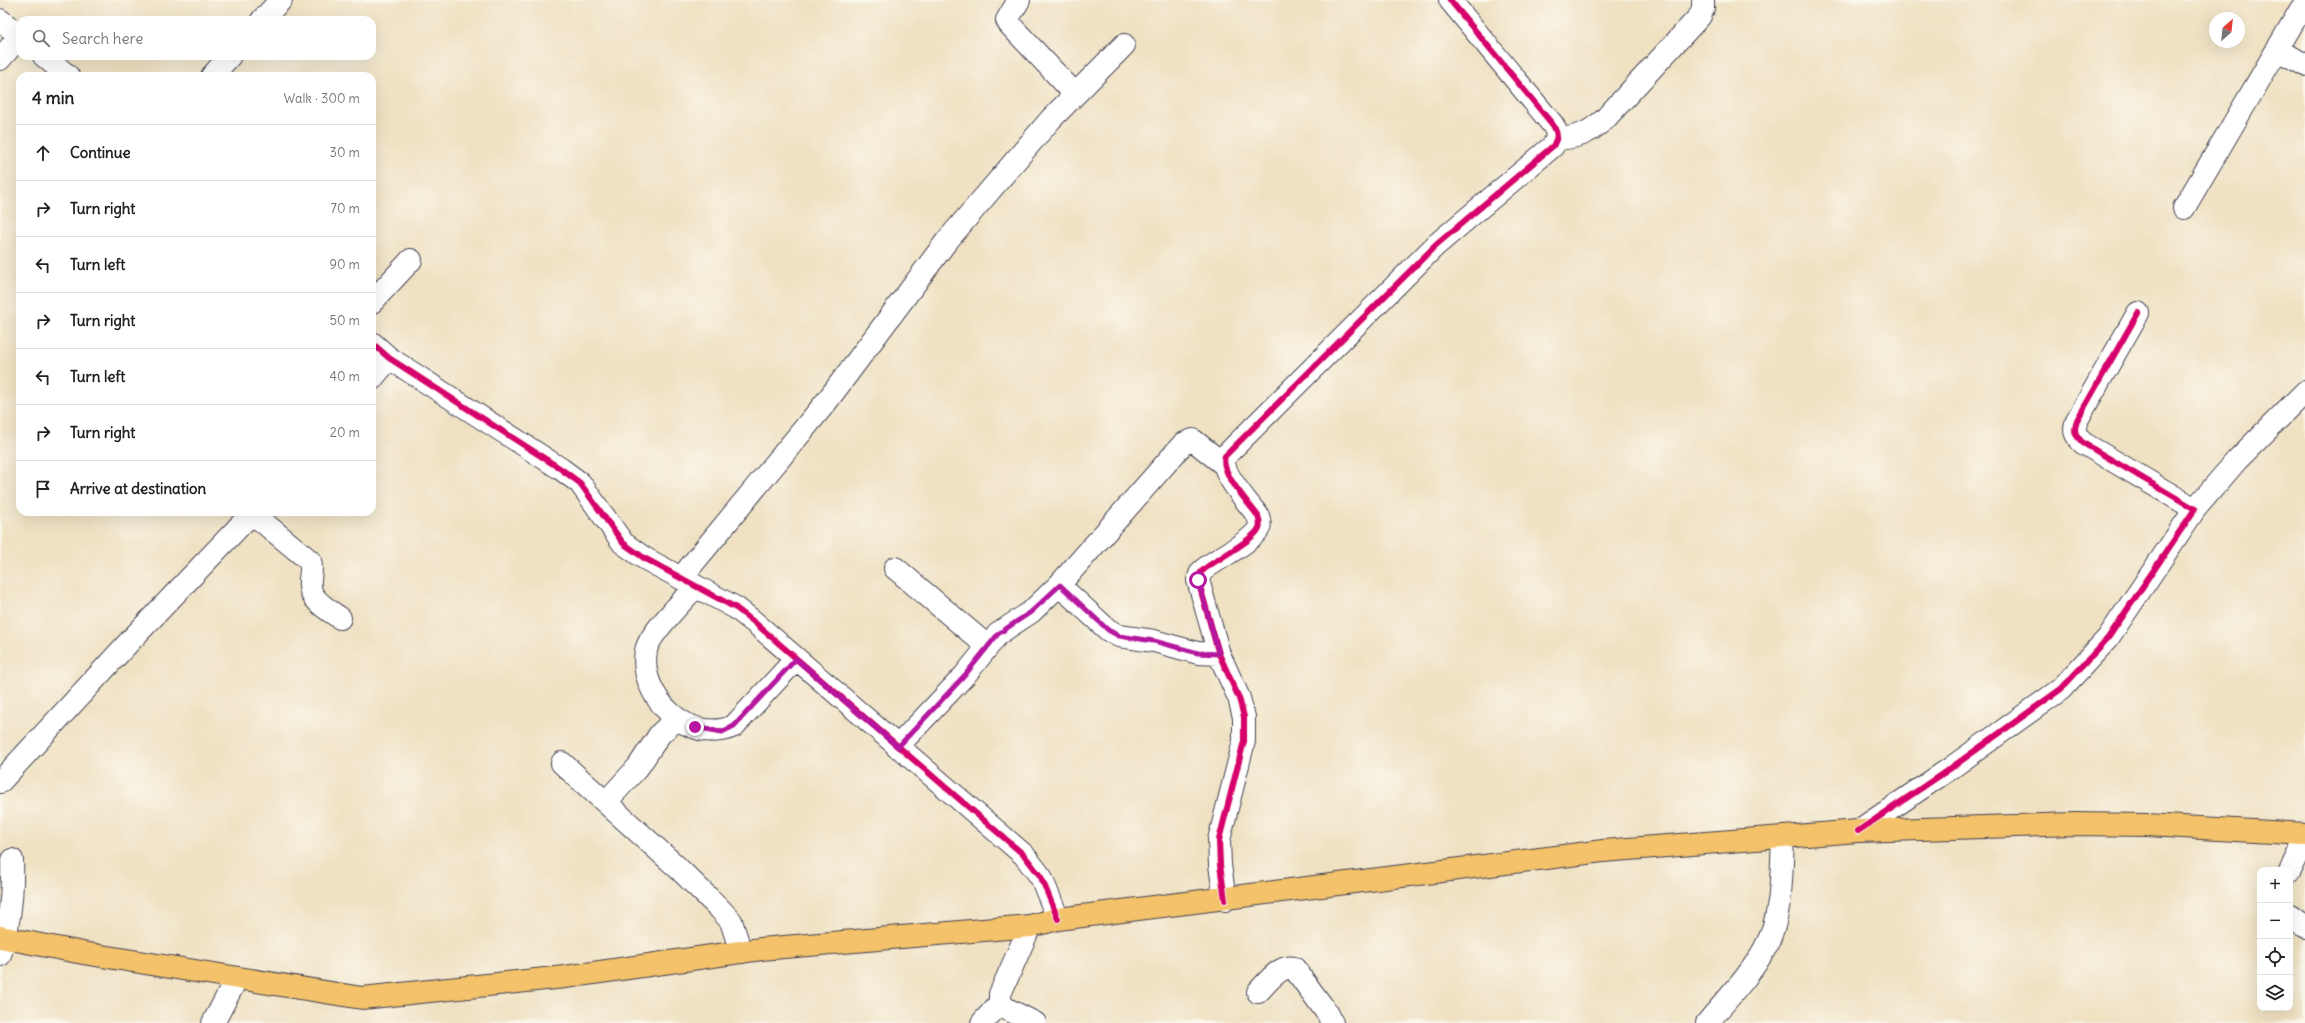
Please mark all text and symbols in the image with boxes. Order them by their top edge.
north arrow [2209,12,2245,48]
search box [16,16,376,60]
icon: search [30,27,52,49]
text: Search here [62,29,143,48]
text: 4 min [32,87,74,109]
text: Walk · 300 m [284,90,360,107]
icon: ahead [32,142,54,164]
text: Continue [70,143,131,162]
text: 30 m [330,144,360,161]
icon: right [32,198,54,220]
text: Turn right [70,199,135,218]
text: 70 m [331,200,360,217]
icon: left [32,254,54,276]
text: Turn left [70,255,125,274]
text: 90 m [329,256,360,273]
icon: right [32,310,54,332]
text: Turn right [70,311,135,330]
text: 50 m [329,312,360,329]
icon: left [32,366,54,388]
text: Turn left [70,367,125,386]
text: 40 m [329,368,360,385]
icon: right [32,422,54,444]
text: Turn right [70,423,135,442]
text: 20 m [330,424,360,441]
icon: arrive [32,478,54,500]
text: Arrive at destination [70,479,206,498]
route start [1189,571,1207,589]
route end [686,718,704,736]
map controls [2257,867,2293,1011]
button: + [2257,867,2293,903]
button: − [2257,903,2293,939]
button: locate [2257,939,2293,975]
button: layers [2257,975,2293,1011]

